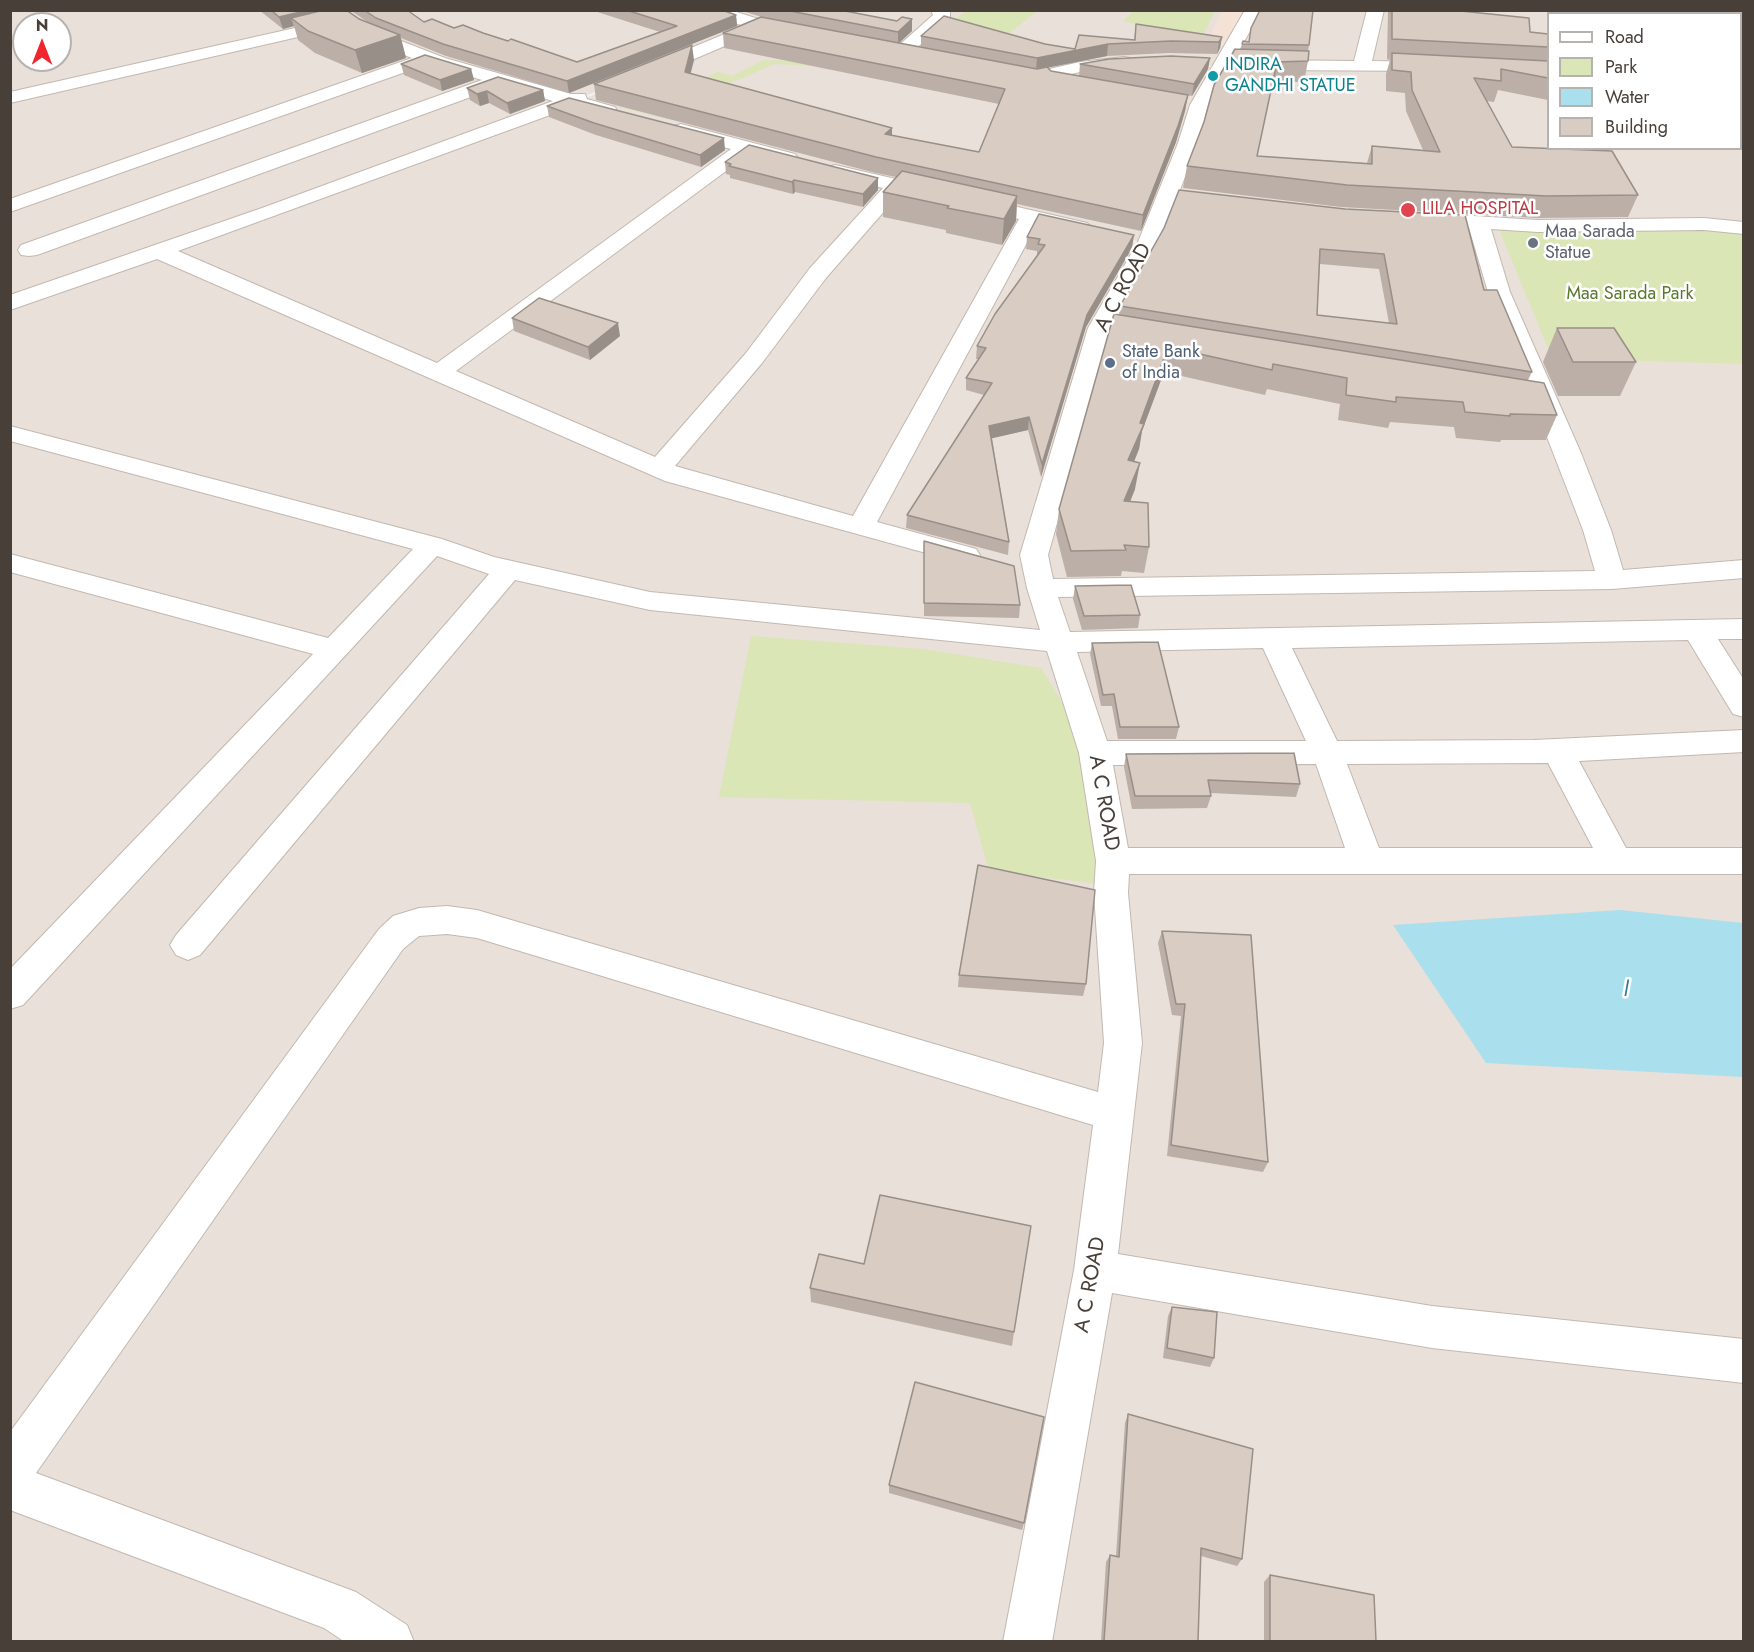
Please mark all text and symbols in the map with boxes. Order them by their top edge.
north arrow [12,12,72,72]
legend [1547,12,1742,150]
text: N [36,14,48,37]
text: Road [1605,24,1644,50]
text: Park [1605,54,1637,80]
place label: INDIRA GANDHI STATUE [1225,55,1356,98]
marker: INDIRA GANDHI STATUE [1206,69,1220,83]
text: Water [1605,84,1649,110]
text: Building [1605,114,1668,140]
place label: LILA HOSPITAL [1422,199,1538,221]
marker: LILA HOSPITAL [1399,201,1417,219]
place label: Maa Sarada Statue [1545,222,1635,264]
marker: Maa Sarada Statue [1526,236,1540,250]
street label: A C ROAD [1090,239,1158,337]
park label: Maa Sarada Park [1566,284,1694,306]
place label: State Bank of India [1122,342,1200,385]
marker: State Bank of India [1103,356,1117,370]
street label: A C ROAD [1082,753,1124,853]
water label: l [1624,978,1628,1004]
street label: A C ROAD [1070,1235,1112,1335]

